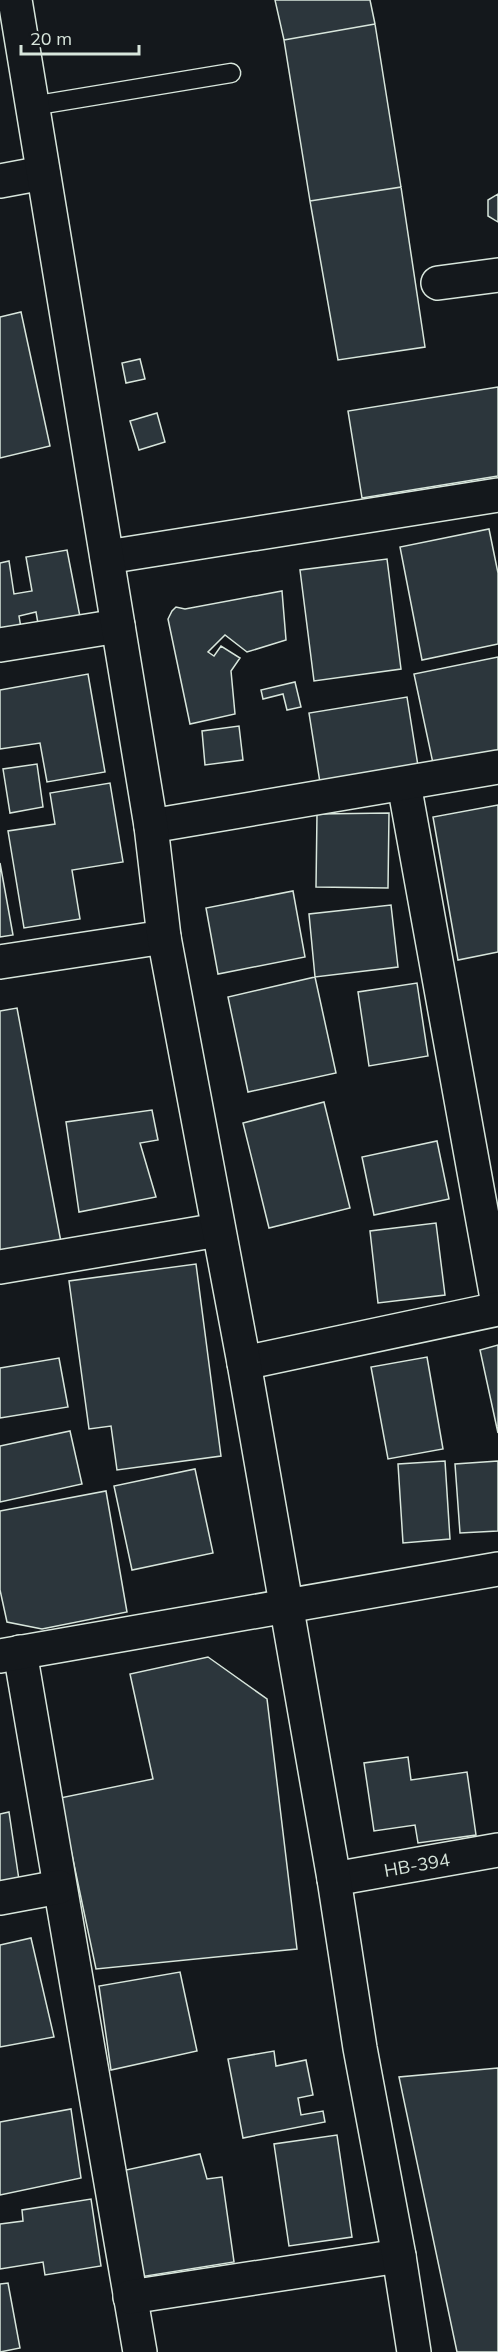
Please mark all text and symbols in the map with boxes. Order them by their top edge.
scale bar [21,18,140,56]
text: 20 m [30,27,72,50]
street label: HB-394 [382,1847,451,1881]

